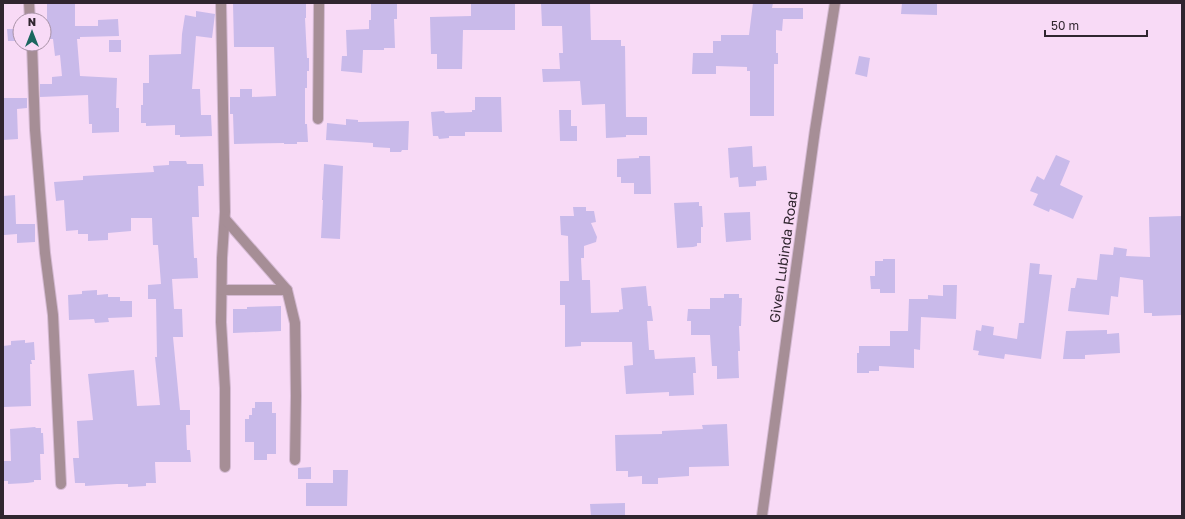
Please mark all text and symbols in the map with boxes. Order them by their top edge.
north arrow [12,12,52,52]
scale bar [1045,12,1147,38]
text: N [28,15,36,28]
text: 50 m [1051,18,1079,33]
street label: Given Lubinda Road [765,190,801,324]

